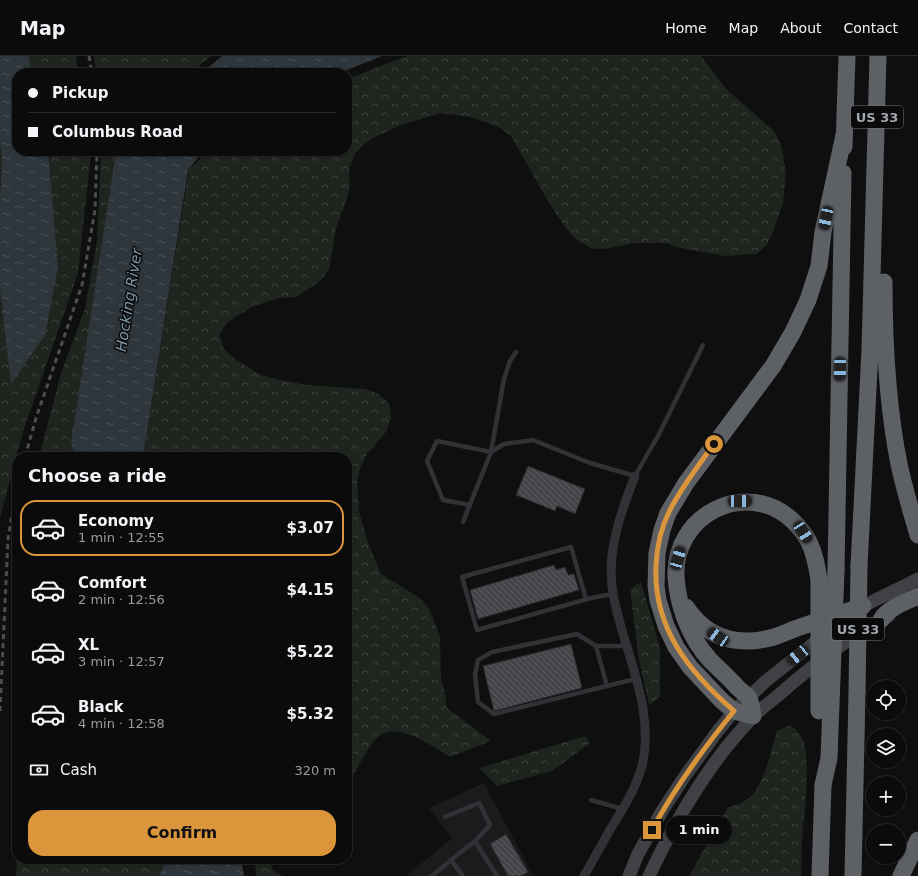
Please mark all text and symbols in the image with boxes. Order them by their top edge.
text: Map [20,17,65,39]
text: Home [665,20,707,36]
text: Map [729,20,758,36]
text: About [780,20,822,36]
text: Contact [844,20,898,36]
text: Pickup [52,84,108,102]
road number: US 33 [851,106,903,128]
text: Columbus Road [52,123,183,141]
car [818,205,834,231]
water label: Hocking River [112,246,146,353]
car [834,357,846,381]
route start [705,435,723,453]
text: Choose a ride [28,465,167,486]
car [728,495,752,507]
icon: car [30,510,66,546]
text: Economy [78,512,154,530]
text: $3.07 [287,519,334,537]
car [791,519,815,545]
text: 1 min · 12:55 [78,530,165,545]
car [669,545,687,571]
icon: car [30,572,66,608]
text: Comfort [78,574,146,592]
text: $4.15 [287,581,334,599]
text: 2 min · 12:56 [78,592,165,607]
road number: US 33 [832,618,884,640]
car [705,625,731,649]
icon: car [30,634,66,670]
text: XL [78,636,99,654]
text: $5.22 [287,643,334,661]
car [785,643,811,667]
text: 3 min · 12:57 [78,654,165,669]
map controls [866,680,906,864]
button: locate [866,680,906,720]
icon: car [30,696,66,732]
text: Black [78,698,124,716]
text: $5.32 [287,705,334,723]
text: 4 min · 12:58 [78,716,165,731]
button: layers [866,728,906,768]
icon: cash [28,759,50,781]
text: Cash [60,761,97,779]
text: 320 m [294,763,336,778]
button: + [866,776,906,816]
button: Confirm [28,810,336,856]
callout: 1 min [666,816,732,844]
route end [643,821,661,839]
text: 1 min [679,822,719,837]
button: − [866,824,906,864]

